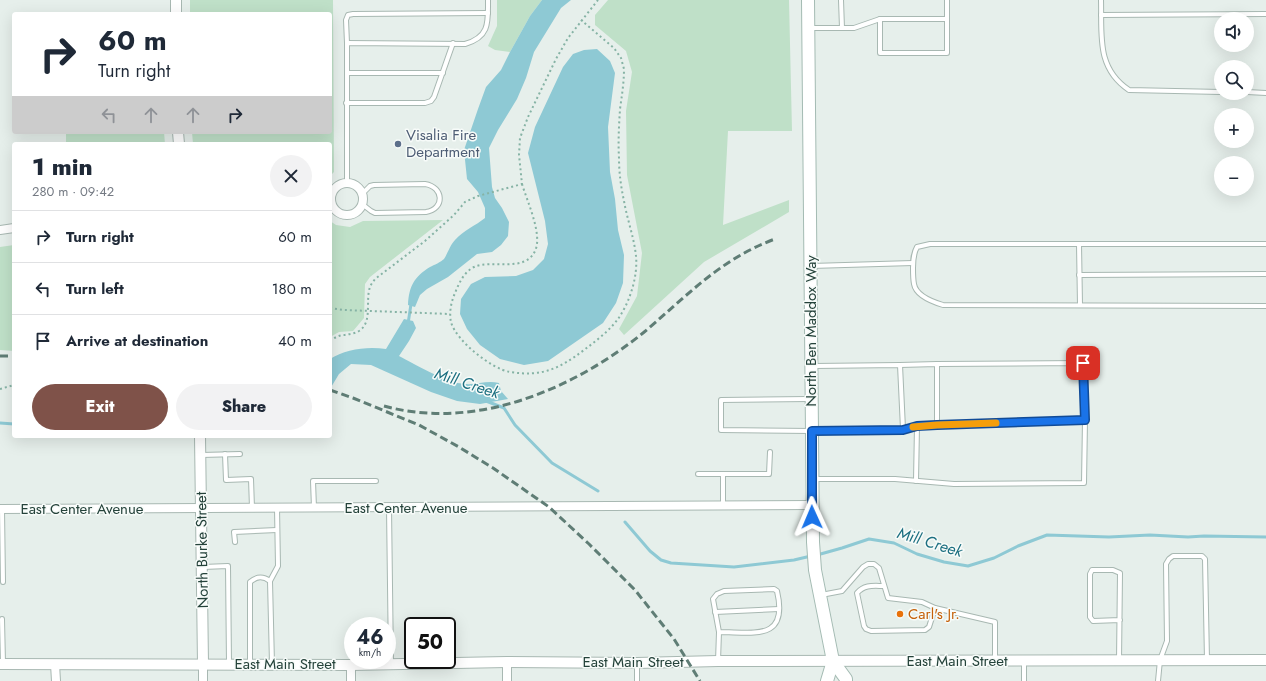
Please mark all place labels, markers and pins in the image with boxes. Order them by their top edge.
place label: Visalia Fire Department [406,124,480,163]
marker: Visalia Fire Department [393,139,403,149]
pin [1066,346,1100,380]
place label: Carl's Jr. [908,603,960,625]
marker: Carl's Jr. [895,609,905,619]

